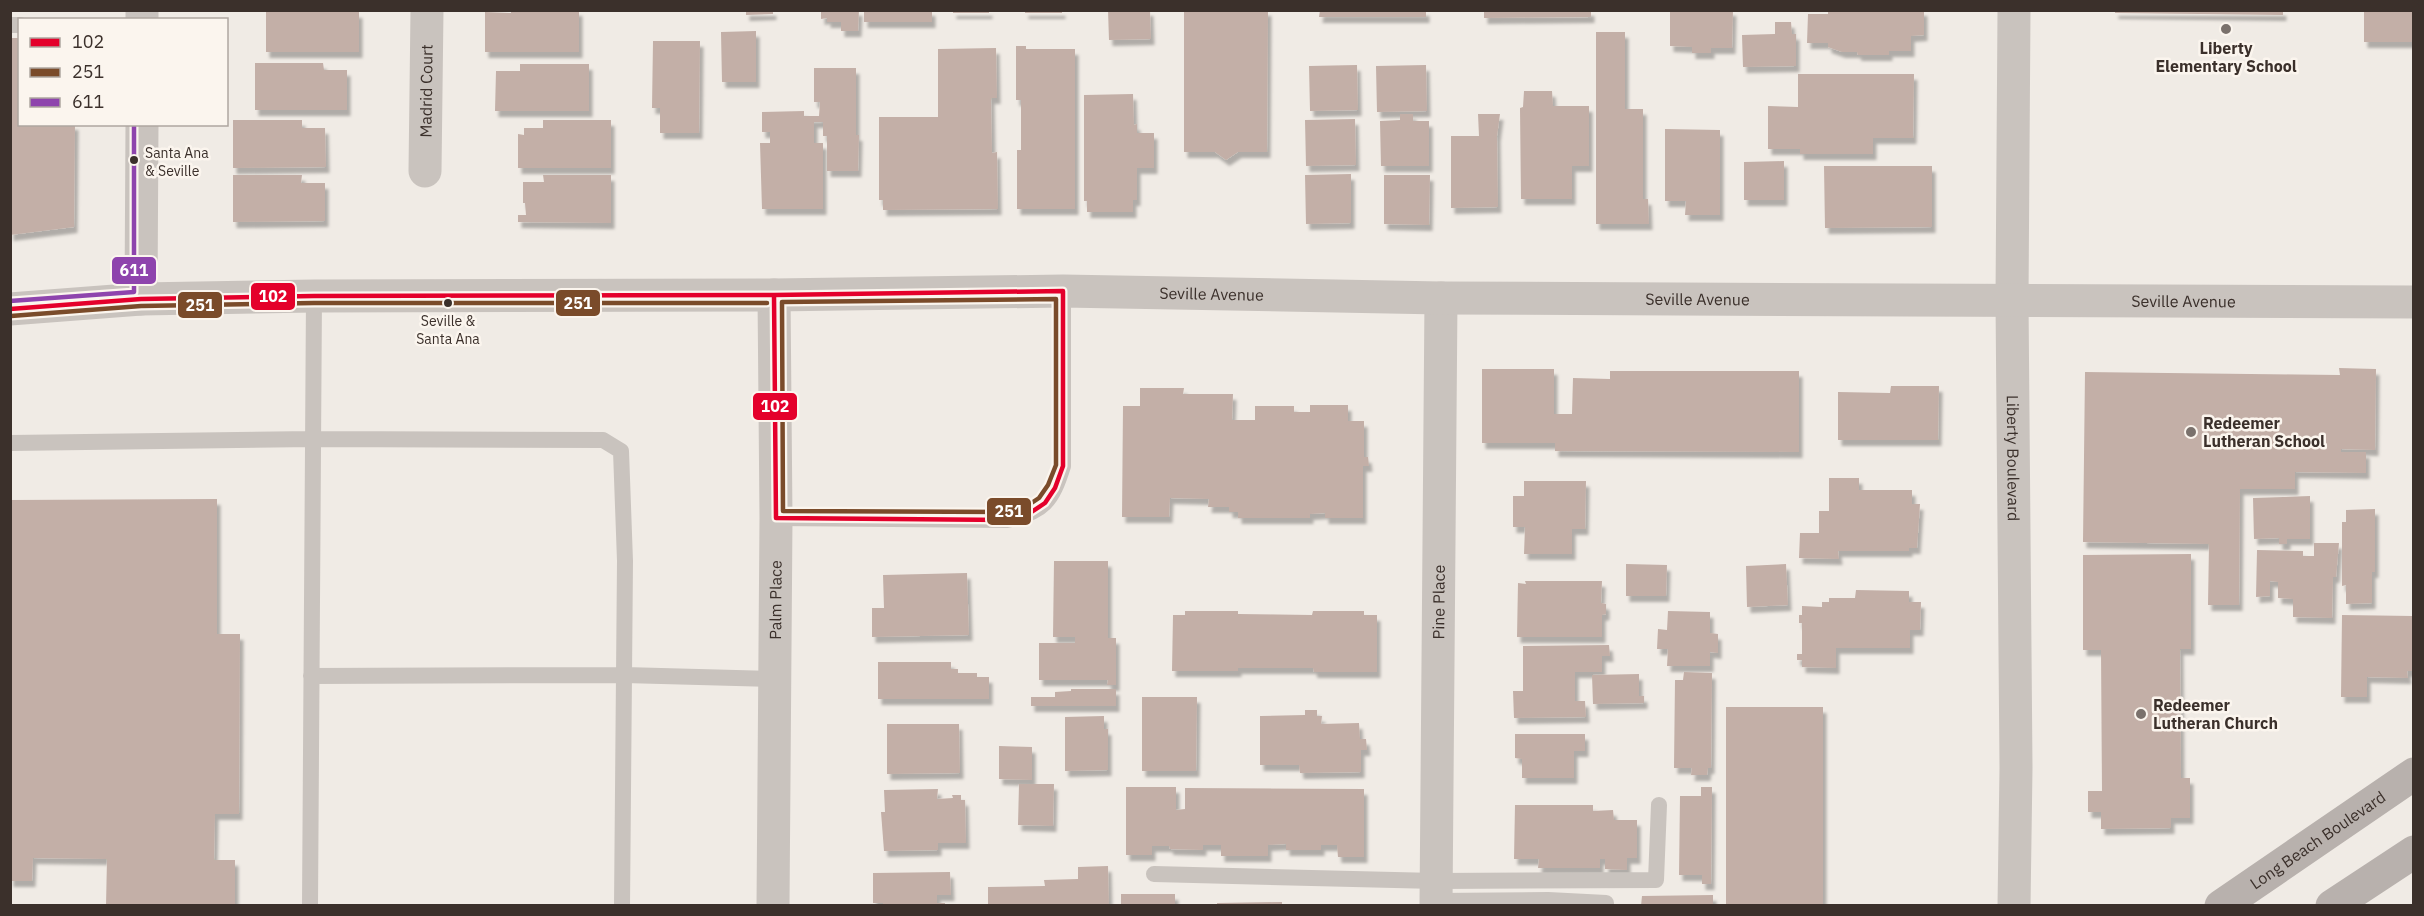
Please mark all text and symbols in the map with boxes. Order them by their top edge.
legend [18,18,228,126]
marker: Liberty Elementary School [2219,22,2233,36]
text: 102 [72,30,104,53]
place label: Liberty Elementary School [2155,38,2297,76]
street label: Madrid Court [415,44,437,138]
text: 251 [72,60,104,83]
text: 611 [72,90,104,113]
place label: Santa Ana & Seville [145,144,209,180]
marker: Santa Ana & Seville [128,154,140,166]
line badge: 611 [111,256,157,285]
text: 611 [120,260,149,280]
line badge: 102 [250,282,296,311]
street label: Seville Avenue [1159,283,1264,305]
text: 102 [259,286,287,306]
line badge: 251 [555,289,601,317]
street label: Seville Avenue [1645,289,1750,309]
line badge: 251 [177,291,223,319]
street label: Seville Avenue [2131,291,2236,311]
text: 251 [564,293,593,313]
text: 251 [186,295,215,315]
marker: Seville & Santa Ana [442,297,454,309]
place label: Seville & Santa Ana [416,312,480,348]
line badge: 102 [752,392,798,421]
street label: Liberty Boulevard [2003,395,2024,521]
text: 102 [761,396,789,416]
place label: Redeemer Lutheran School [2203,413,2325,451]
marker: Redeemer Lutheran School [2184,425,2198,439]
line badge: 251 [986,497,1032,526]
text: 251 [995,501,1024,521]
street label: Palm Place [765,560,786,640]
street label: Pine Place [1428,564,1449,639]
place label: Redeemer Lutheran Church [2153,695,2278,733]
marker: Redeemer Lutheran Church [2134,707,2148,721]
street label: Long Beach Boulevard [2246,787,2389,893]

